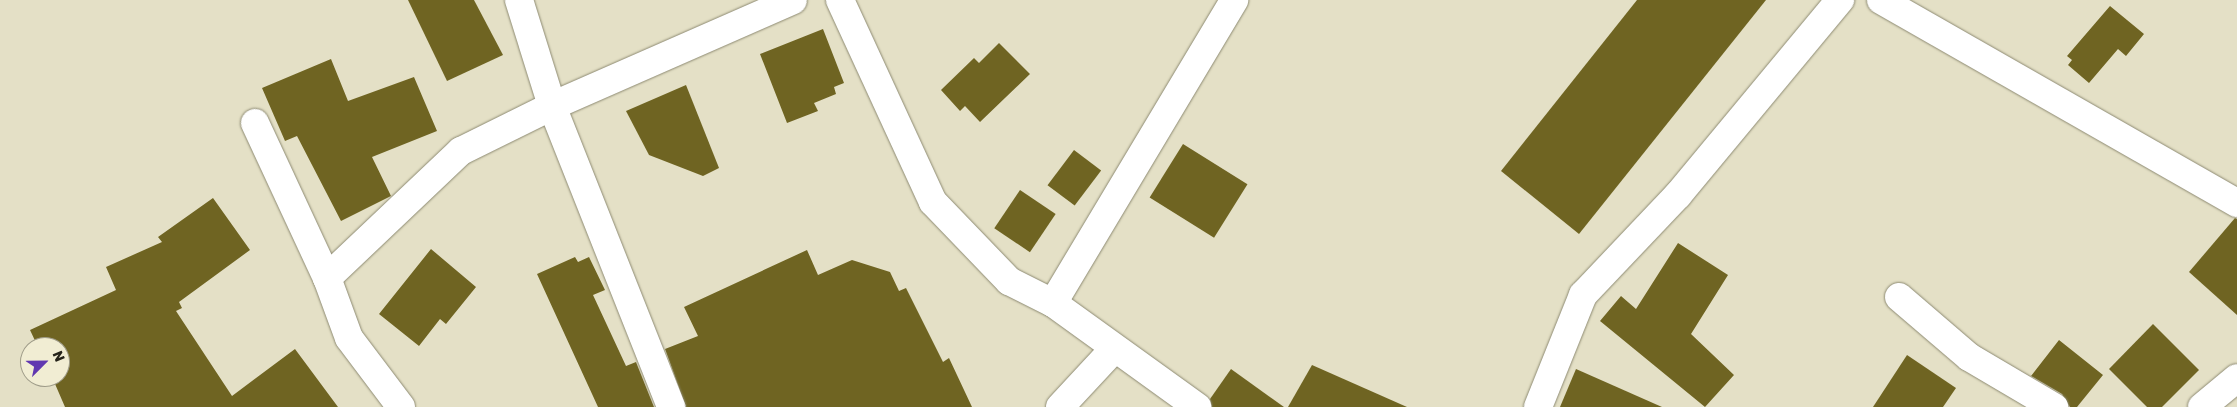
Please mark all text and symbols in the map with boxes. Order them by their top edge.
north arrow [20,337,70,387]
text: N [49,348,68,364]

